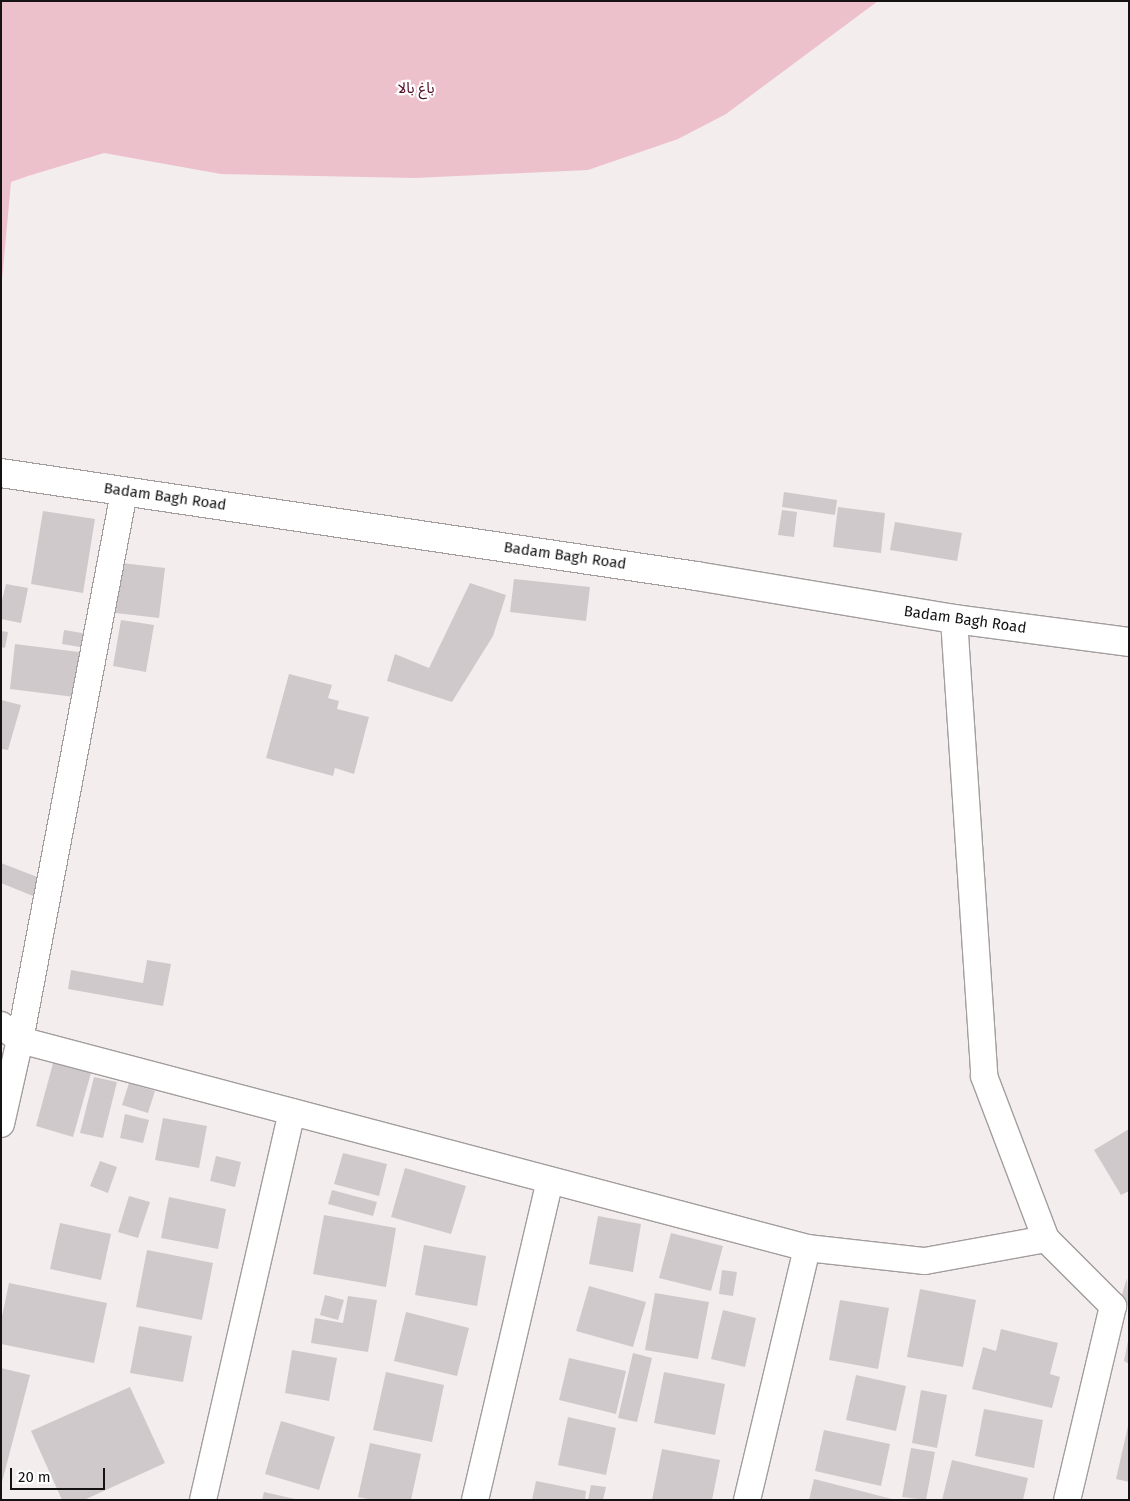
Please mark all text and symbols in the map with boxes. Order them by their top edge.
park label: باغ بالا [397,80,435,98]
street label: Badam Bagh Road [103,479,227,515]
street label: Badam Bagh Road [503,538,627,574]
street label: Badam Bagh Road [903,602,1027,638]
scale bar [12,1458,108,1490]
text: 20 m [18,1468,51,1486]

